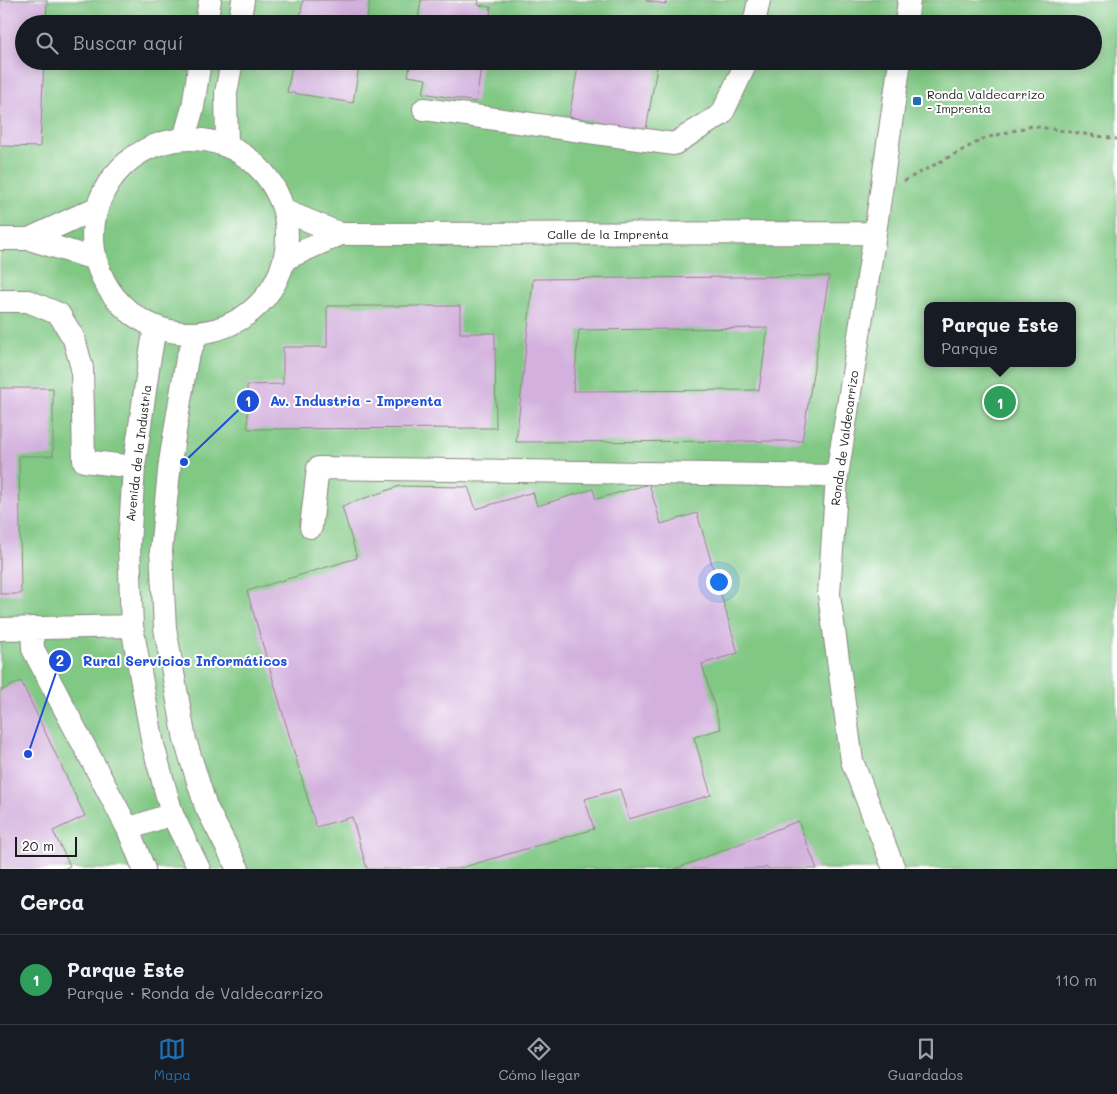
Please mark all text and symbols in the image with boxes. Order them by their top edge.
search box [15,15,1102,70]
icon: search [33,29,61,57]
text: Buscar aquí [73,30,183,55]
place label: Ronda Valdecarrizo - Imprenta [927,86,1045,116]
marker: Ronda Valdecarrizo - Imprenta [911,95,923,107]
street label: Calle de la Imprenta [547,226,669,242]
popup [924,302,1076,367]
text: Parque Este [941,312,1059,337]
text: Parque [941,337,998,358]
street label: Ronda de Valdecarrizo [827,369,861,507]
pin: 1 [984,383,1016,421]
street label: Avenida de la Industria [122,384,154,522]
callout: Av. Industria - Imprenta [235,387,452,416]
text: 1 [245,391,251,411]
text: Av. Industria - Imprenta [270,391,442,410]
your location [706,569,732,595]
callout: Rural Servicios Informáticos [48,647,297,676]
text: 2 [56,650,64,670]
text: Rural Servicios Informáticos [83,651,287,670]
scale bar [15,834,78,857]
text: 20 m [22,836,54,855]
text: Cerca [20,888,85,915]
text: Parque Este [67,957,184,982]
text: 1 [32,969,40,990]
text: 110 m [1055,969,1097,990]
text: Parque · Ronda de Valdecarrizo [67,982,323,1003]
tab: Mapa [154,1035,191,1084]
tab: Cómo llegar [499,1035,580,1084]
tab: Guardados [888,1035,963,1084]

